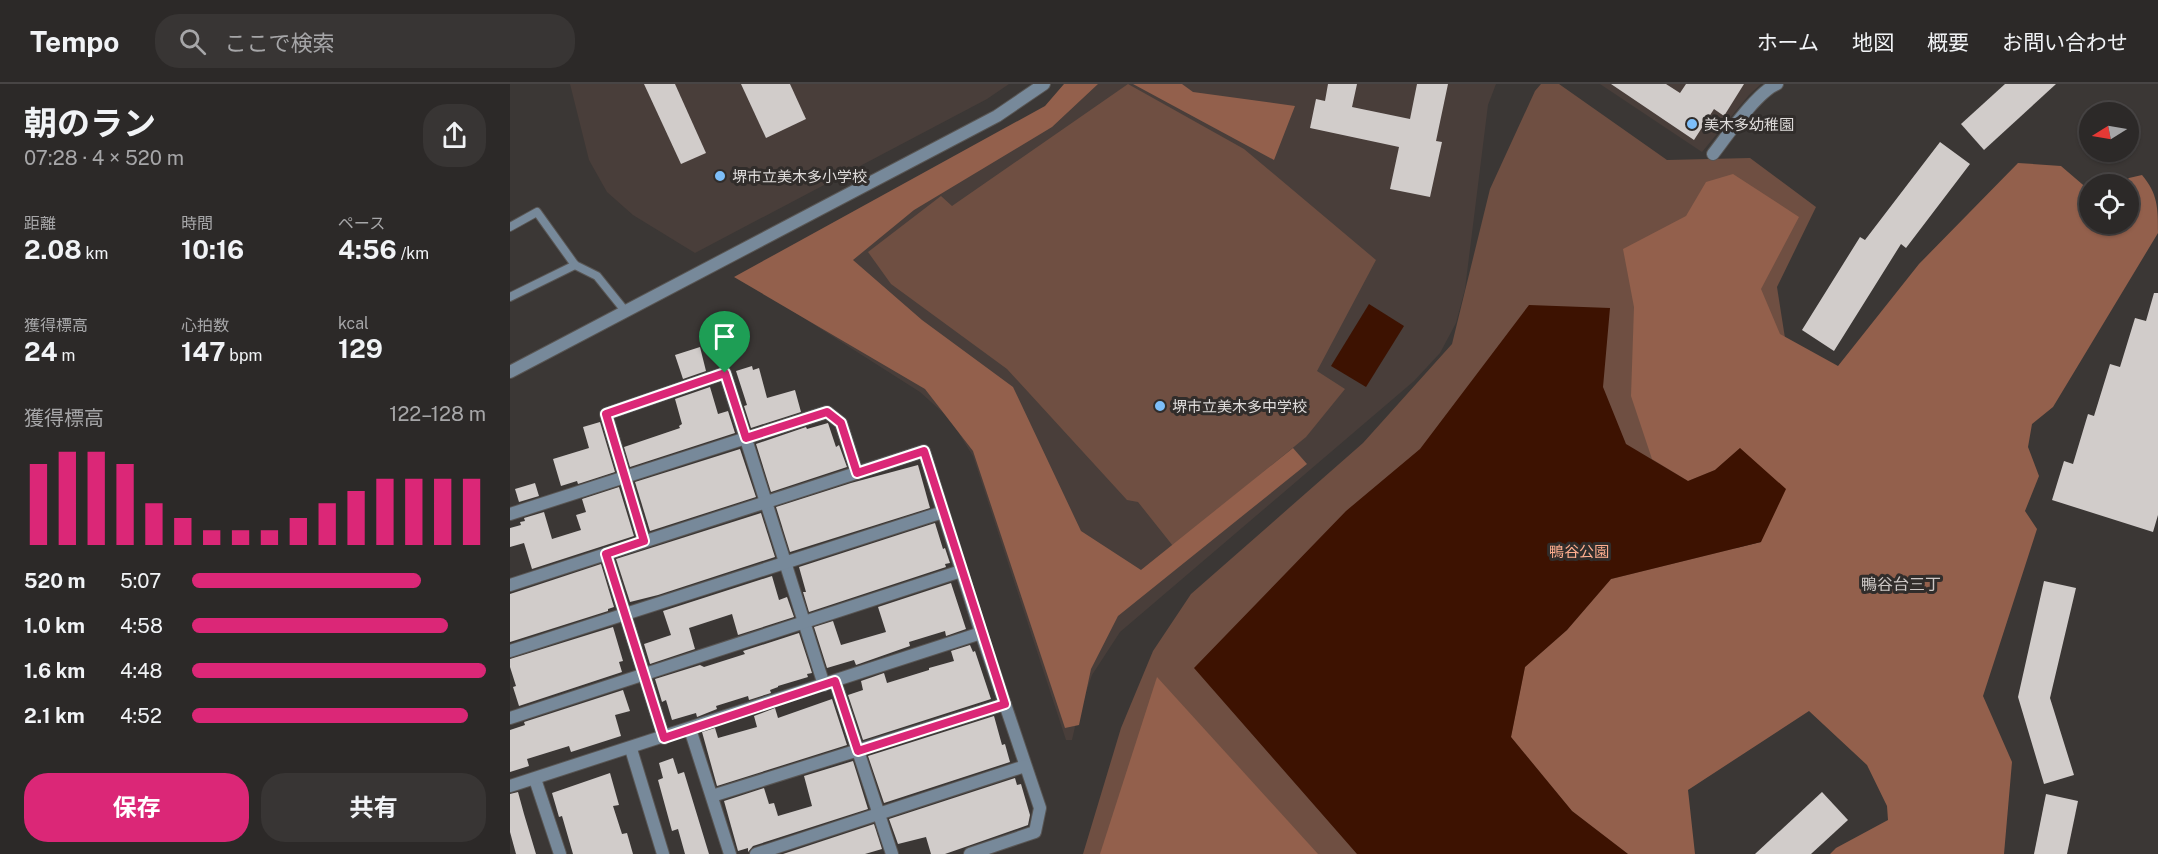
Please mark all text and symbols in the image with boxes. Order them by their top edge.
search box [155,14,575,68]
text: Tempo [30,25,119,58]
icon: search [176,25,209,58]
text: ここで検索 [224,30,334,56]
text: ホーム [1757,30,1819,55]
text: 地図 [1852,30,1894,55]
text: 概要 [1927,30,1969,55]
text: お問い合わせ [2002,30,2128,55]
north arrow [2079,102,2139,162]
map controls [2079,102,2139,234]
text: 朝のラン [24,104,156,142]
button: share [423,104,486,167]
place label: 美木多幼稚園 [1704,116,1794,133]
marker: 美木多幼稚園 [1685,117,1699,131]
text: 07:28 · 4 × 520 m [24,146,184,170]
place label: 堺市立美木多小学校 [732,168,867,185]
marker: 堺市立美木多小学校 [713,169,727,183]
button: locate [2079,174,2139,234]
text: 距離 [24,214,56,233]
text: 時間 [181,214,213,233]
text: ペース [338,214,385,233]
text: 2.08 [24,234,82,265]
text: 10:16 [181,234,244,265]
text: 4:56 [338,234,397,265]
text: km [82,244,108,263]
text: /km [397,244,429,263]
pin [699,311,750,373]
text: kcal [338,314,369,333]
text: 獲得標高 [24,316,88,335]
text: 心拍数 [181,316,229,335]
icon: arrive [708,320,741,353]
text: 129 [338,333,383,364]
text: 24 [24,336,58,367]
text: 147 [181,336,225,367]
text: m [58,346,75,365]
text: bpm [225,346,262,365]
place label: 堺市立美木多中学校 [1172,398,1307,415]
marker: 堺市立美木多中学校 [1153,399,1167,413]
text: 122–128 m [389,402,486,426]
text: 獲得標高 [24,406,104,430]
park label: 鴨谷公園 [1549,543,1609,560]
text: 520 m [24,569,86,593]
text: 5:07 [120,569,161,593]
district label: 鴨谷台三丁 [1861,575,1941,594]
text: 1.0 km [24,614,85,638]
text: 4:58 [120,614,163,638]
text: 1.6 km [24,659,85,683]
text: 4:48 [120,659,162,683]
text: 2.1 km [24,704,85,728]
text: 4:52 [120,704,162,728]
button: 保存 [24,773,249,842]
button: 共有 [261,773,486,842]

